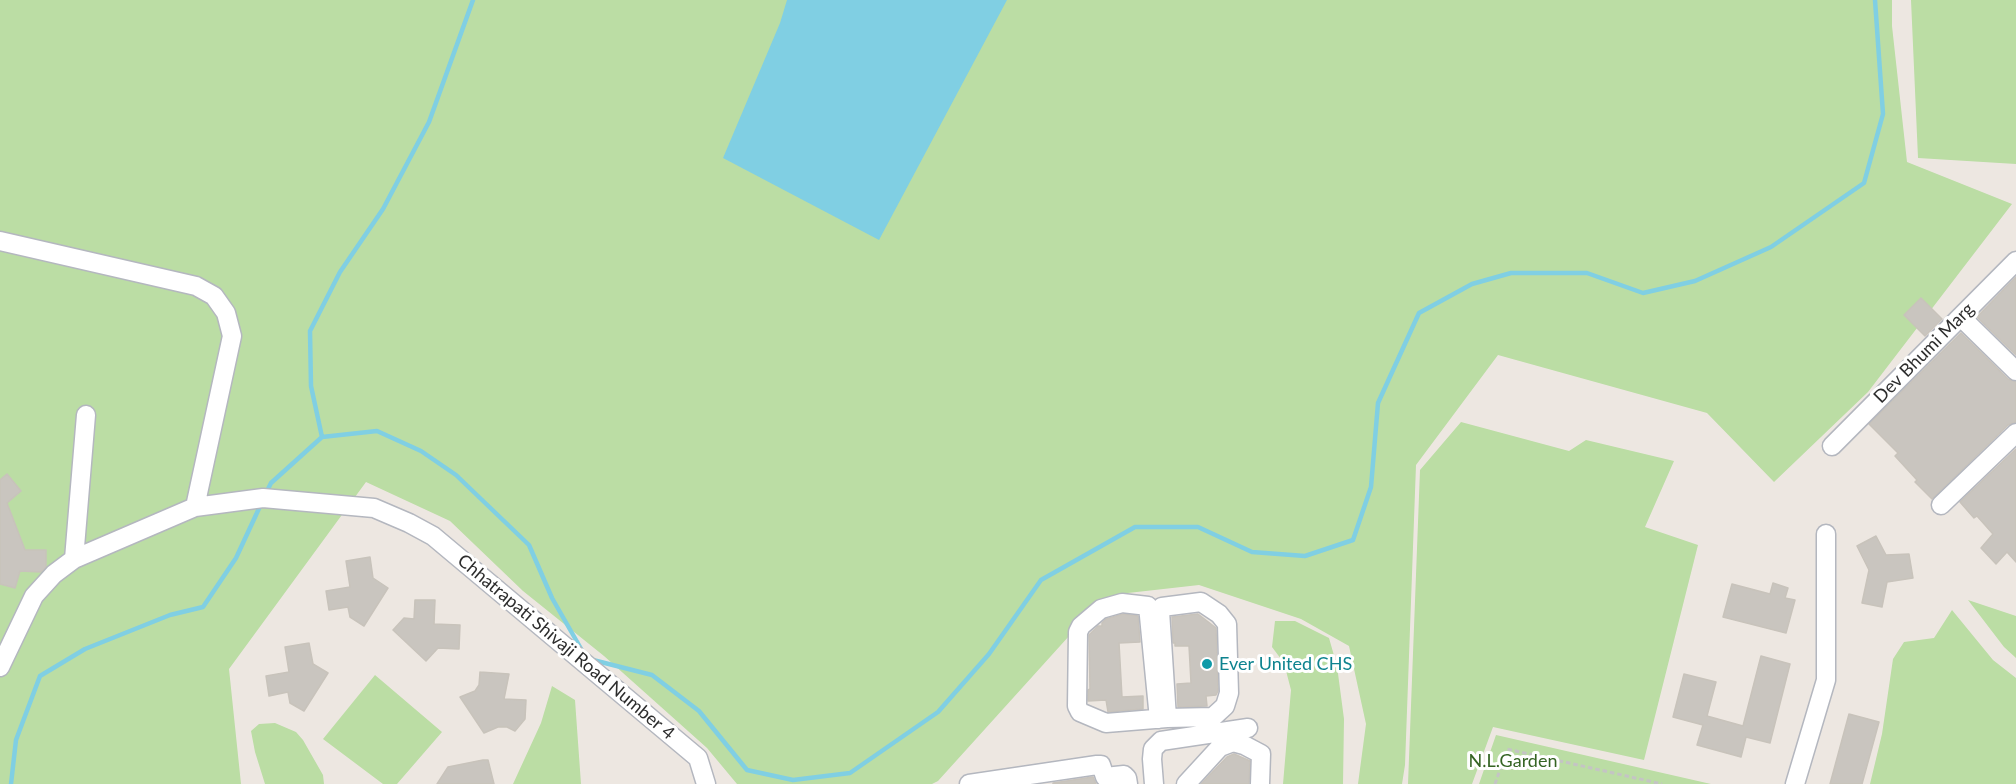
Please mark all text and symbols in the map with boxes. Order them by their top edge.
street label: Dev Bhumi Marg [1869,298,1979,408]
street label: Chhatrapati Shivaji Road Number 4 [453,550,679,744]
place label: Ever United CHS [1219,653,1352,675]
marker: Ever United CHS [1200,657,1214,671]
park label: N.L.Garden [1469,750,1557,772]

